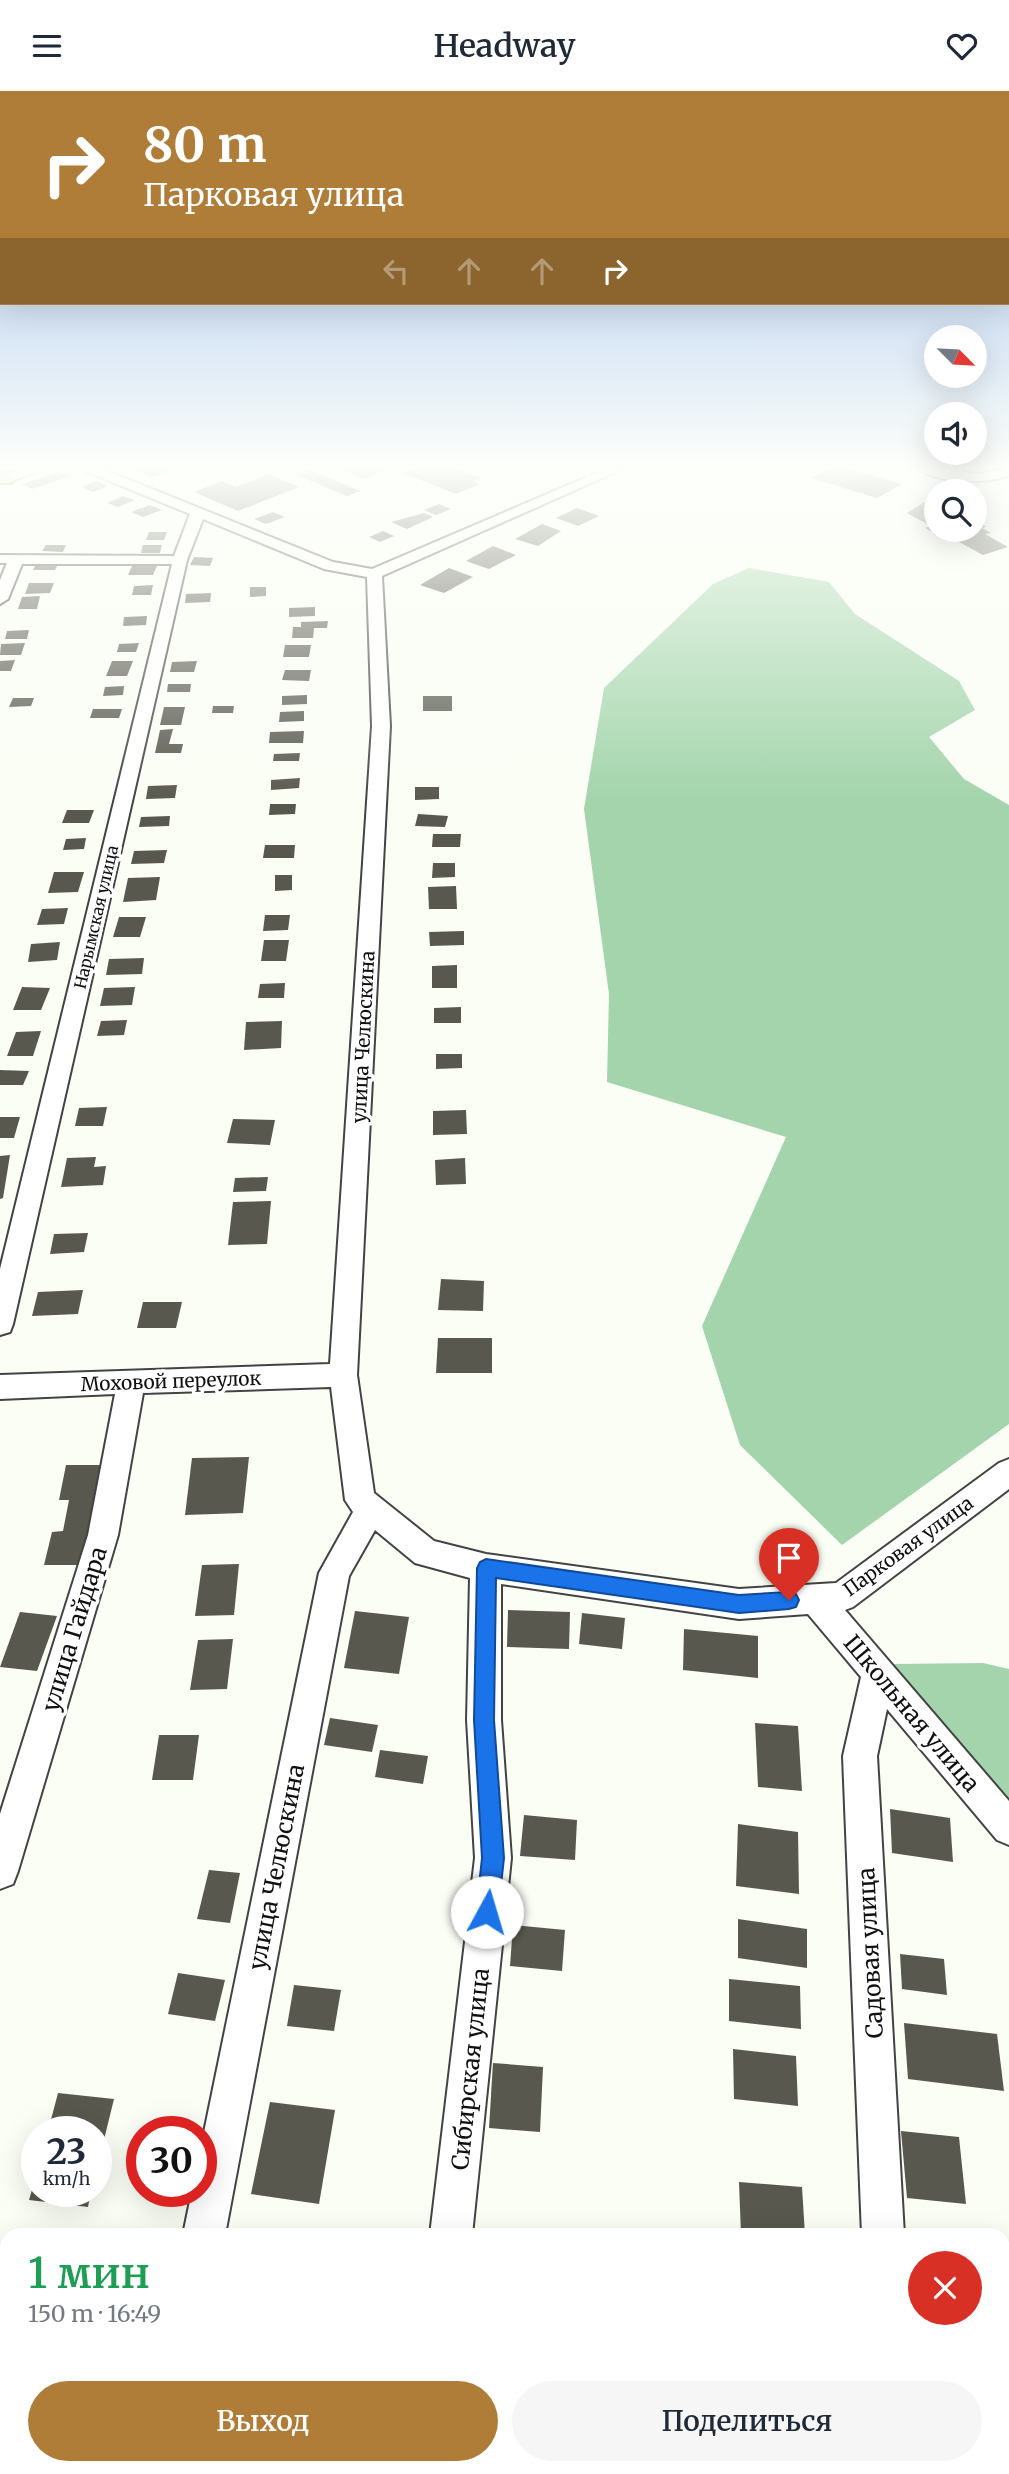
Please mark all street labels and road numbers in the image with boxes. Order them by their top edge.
street label: Нарымская улица [70,843,122,991]
street label: улица Челюскина [346,950,380,1124]
street label: Моховой переулок [80,1366,262,1396]
street label: Парковая улица [838,1491,978,1601]
street label: улица Гайдара [35,1543,113,1715]
street label: Школьная улица [838,1628,986,1798]
street label: улица Челюскина [242,1762,310,1972]
street label: Садовая улица [851,1867,889,2039]
street label: Сибирская улица [445,1967,495,2171]

